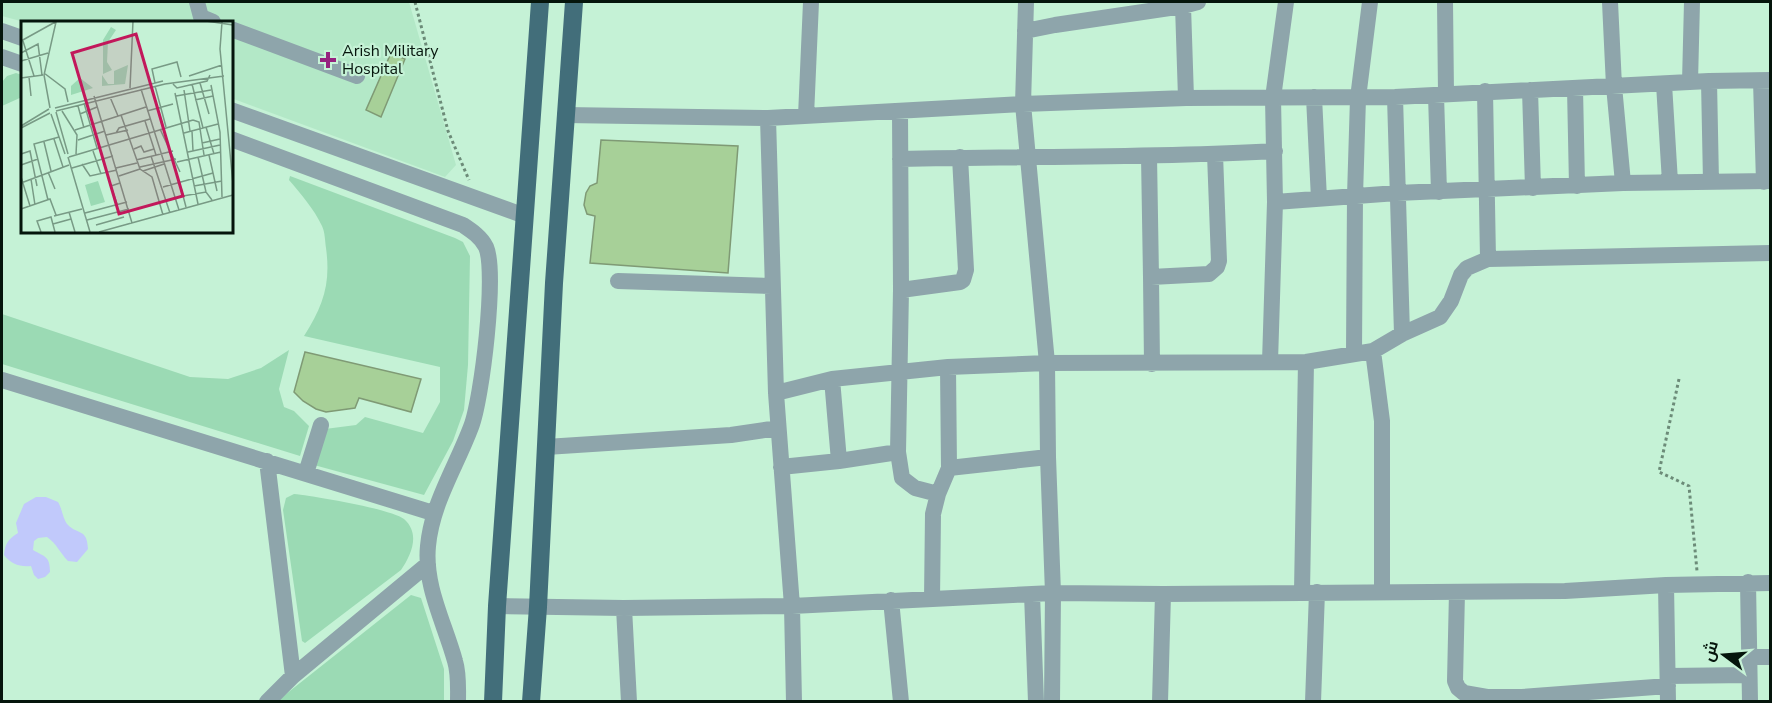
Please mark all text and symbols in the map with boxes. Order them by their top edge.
inset map [21,21,232,232]
place label: Arish Military Hospital [342,40,439,80]
marker: Arish Military Hospital [319,51,337,69]
north arrow [1694,625,1754,685]
text: ش [1697,638,1724,664]

